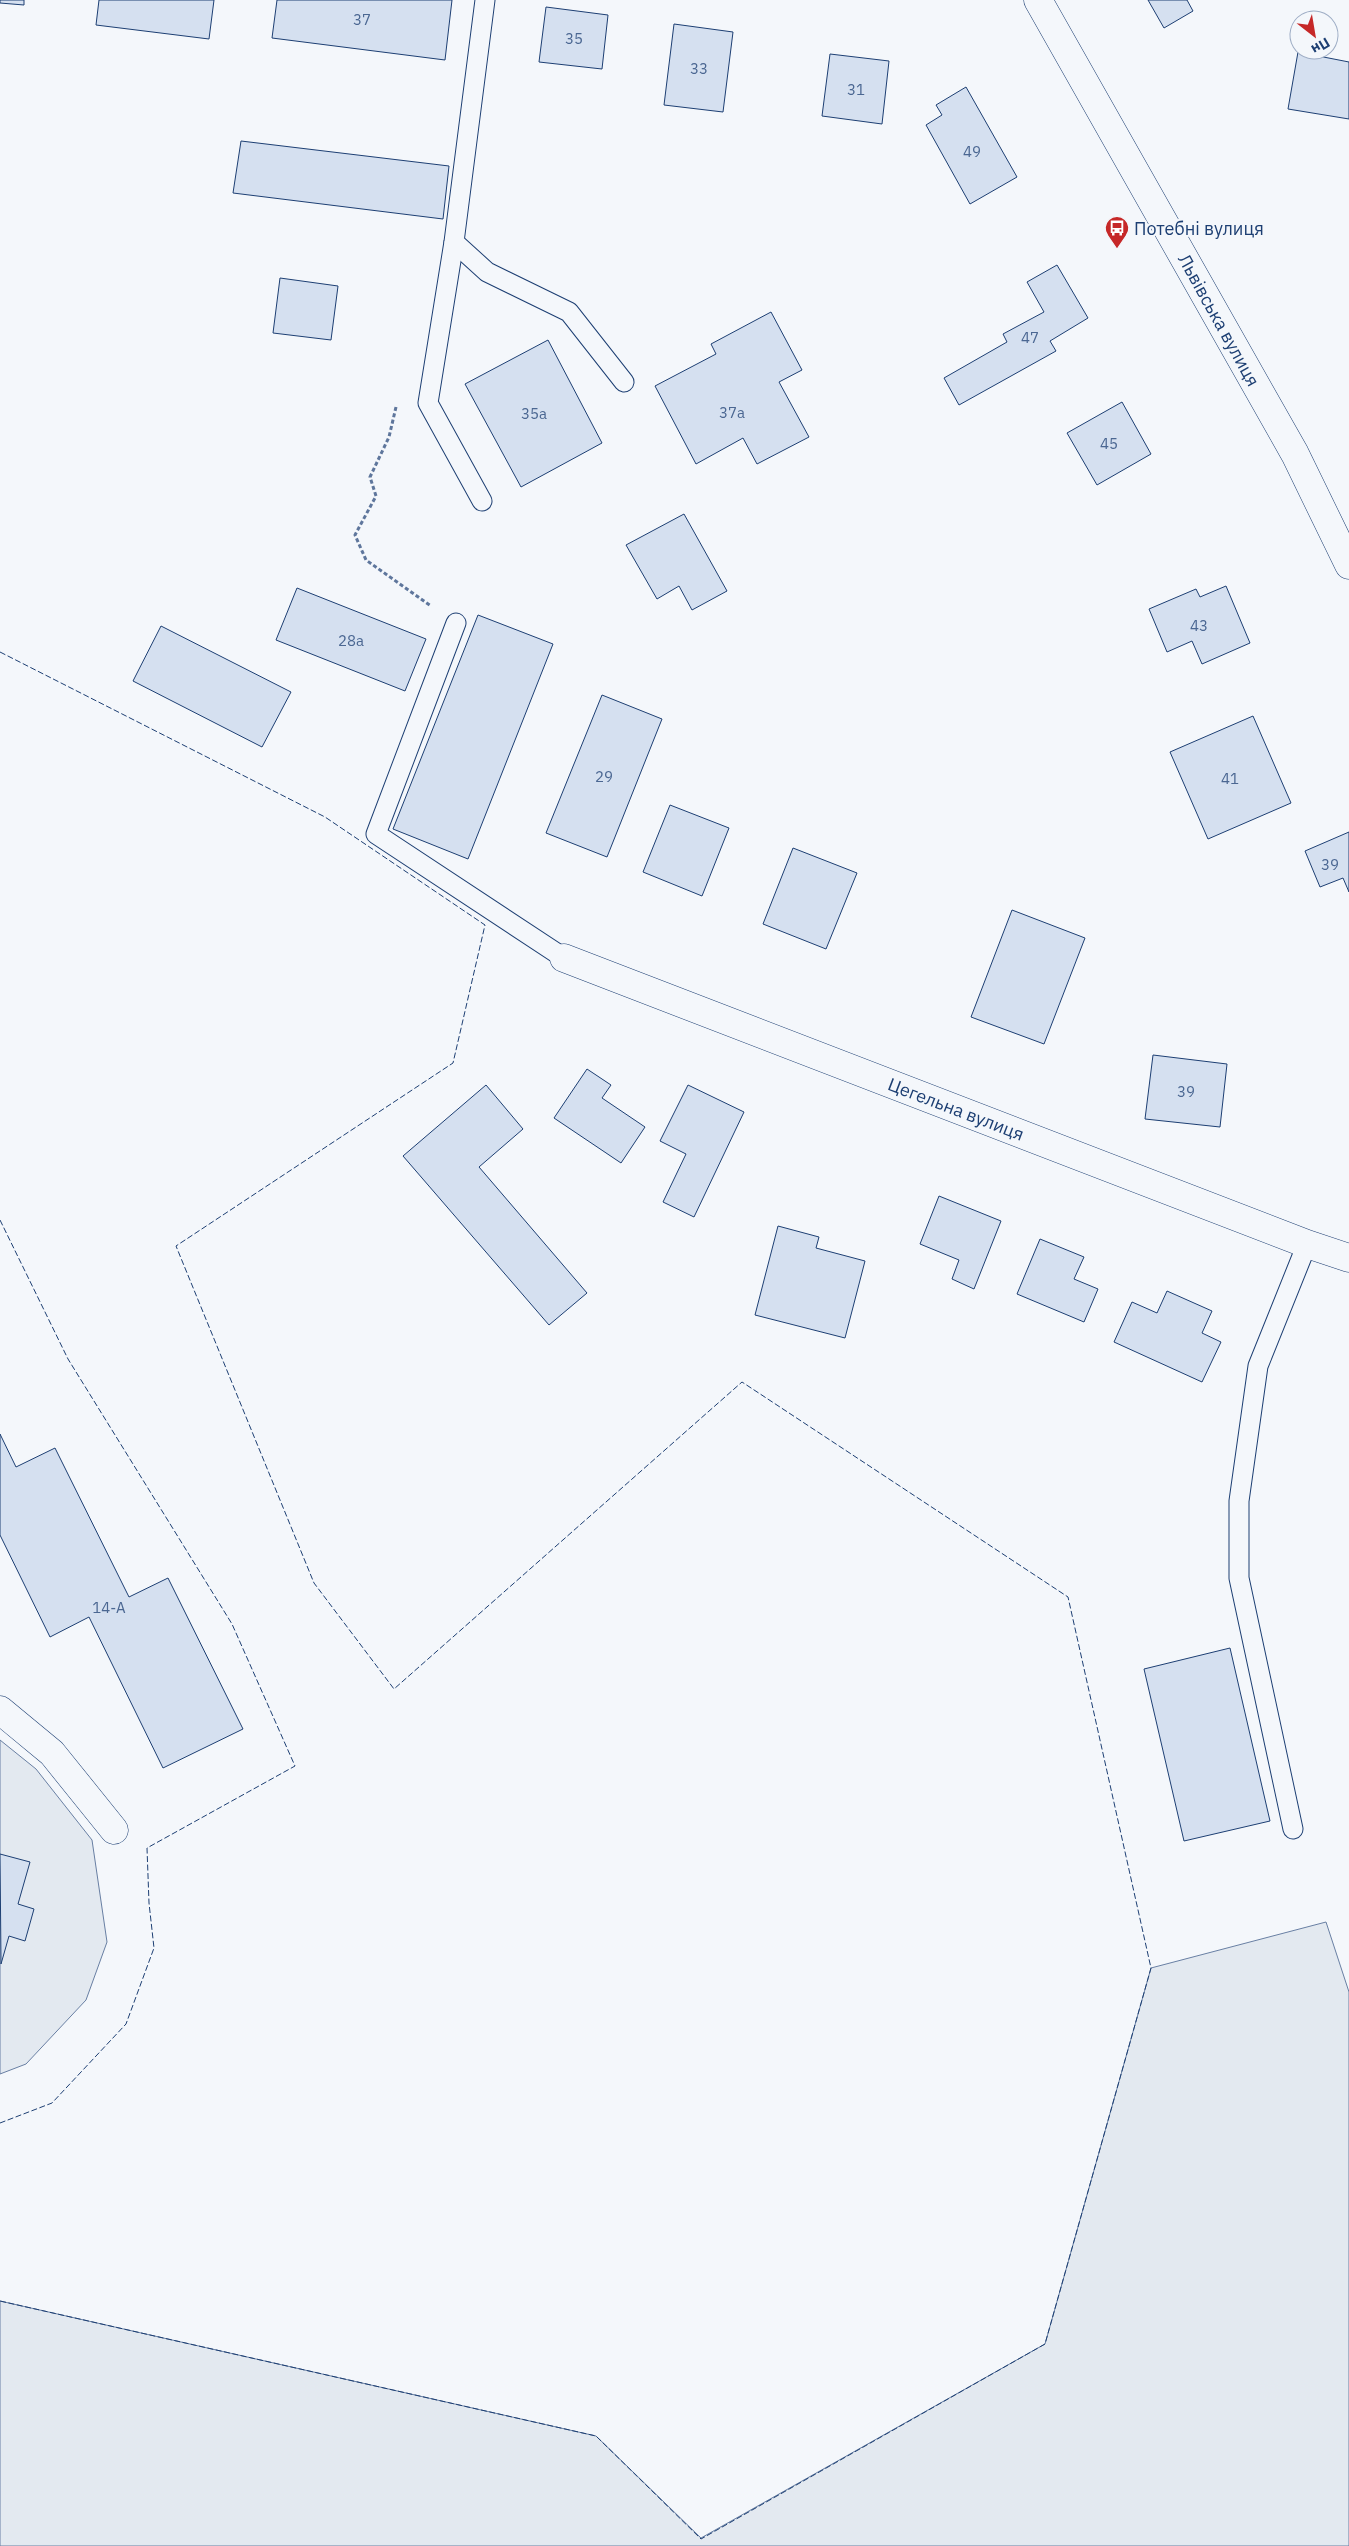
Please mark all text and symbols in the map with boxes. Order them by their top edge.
house number: 37 [353,10,371,29]
north arrow [1289,10,1339,60]
house number: 35 [565,29,583,48]
text: Пн [1308,34,1333,59]
house number: 33 [690,59,708,78]
house number: 31 [847,80,865,99]
house number: 49 [963,142,981,161]
bus stop icon: Потебні вулиця [1104,215,1130,249]
place label: Потебні вулиця [1134,217,1264,240]
street label: Львівська вулиця [1173,250,1265,390]
house number: 47 [1021,328,1039,347]
house number: 37а [719,403,745,422]
house number: 35а [521,404,547,423]
house number: 45 [1100,434,1118,453]
house number: 43 [1190,616,1208,635]
house number: 28а [338,631,364,650]
house number: 29 [595,767,613,786]
house number: 41 [1221,769,1239,788]
house number: 39 [1321,855,1339,874]
street label: Цегельна вулиця [885,1072,1027,1146]
house number: 39 [1177,1082,1195,1101]
house number: 14-А [92,1598,126,1617]

